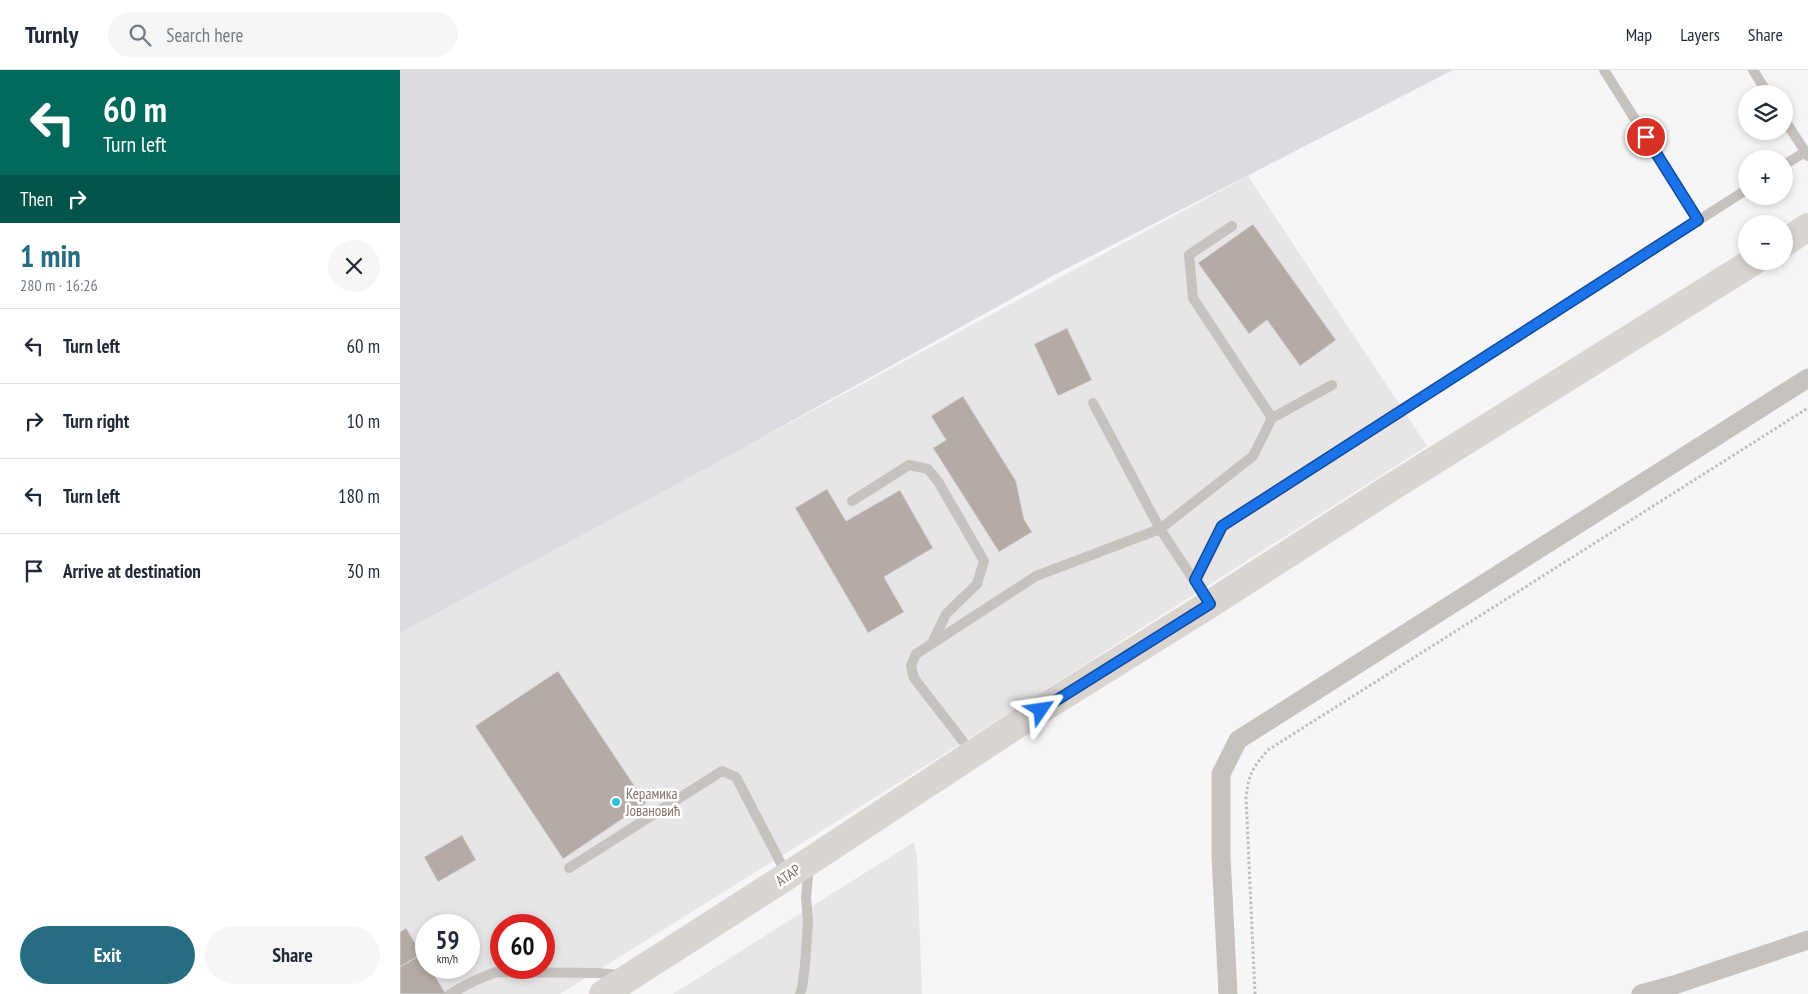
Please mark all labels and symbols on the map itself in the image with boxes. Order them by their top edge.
pin [1625,116,1667,158]
position arrow [1014,683,1066,735]
place label: Керамика Јовановић [625,784,680,820]
marker: Керамика Јовановић [610,796,622,808]
street label: АТАР [772,860,804,890]
speed limit sign: 60 [490,914,555,979]

